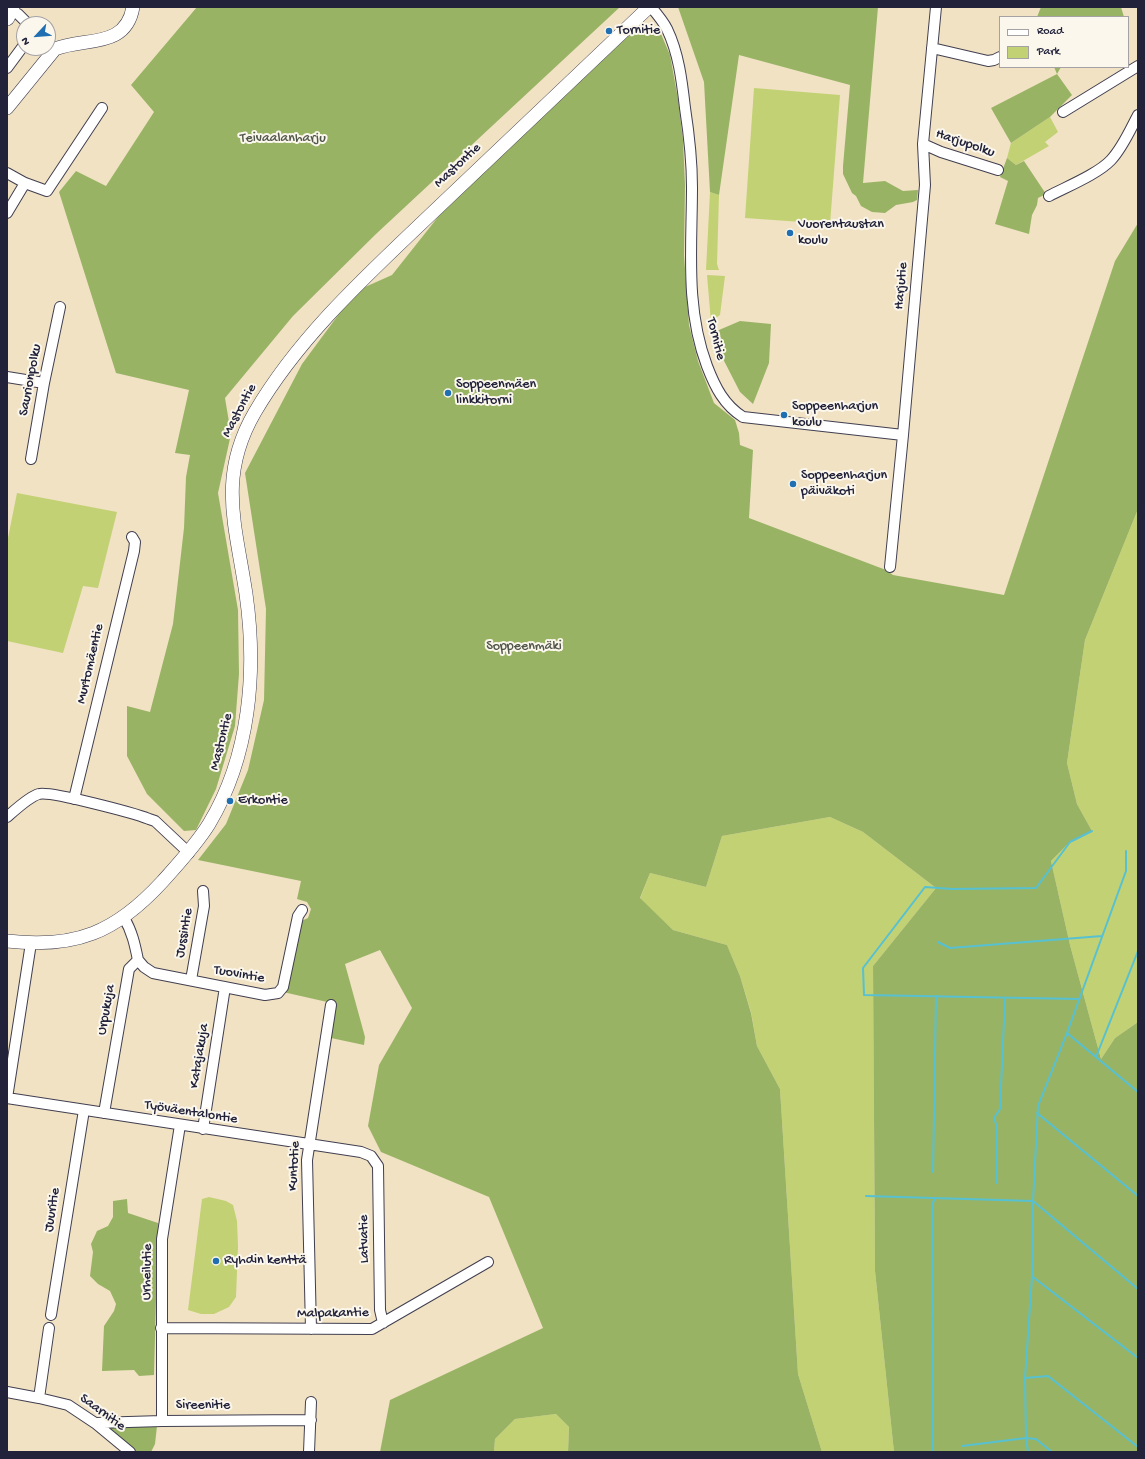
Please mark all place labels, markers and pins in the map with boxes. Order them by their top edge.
place label: Tornitie [617,23,660,39]
marker: Tornitie [604,26,614,36]
place label: Vuorentaustan koulu [798,217,884,250]
marker: Vuorentaustan koulu [785,228,795,238]
place label: Soppeenmäen linkkitorni [456,377,536,410]
marker: Soppeenmäen linkkitorni [443,388,453,398]
place label: Soppeenharjun koulu [792,399,878,432]
marker: Soppeenharjun koulu [779,410,789,420]
place label: Soppeenharjun päiväkoti [801,468,887,500]
marker: Soppeenharjun päiväkoti [788,479,798,489]
place label: Erkontie [238,793,288,809]
marker: Erkontie [225,796,235,806]
place label: Ryhdin kenttä [224,1253,306,1269]
marker: Ryhdin kenttä [211,1256,221,1266]

